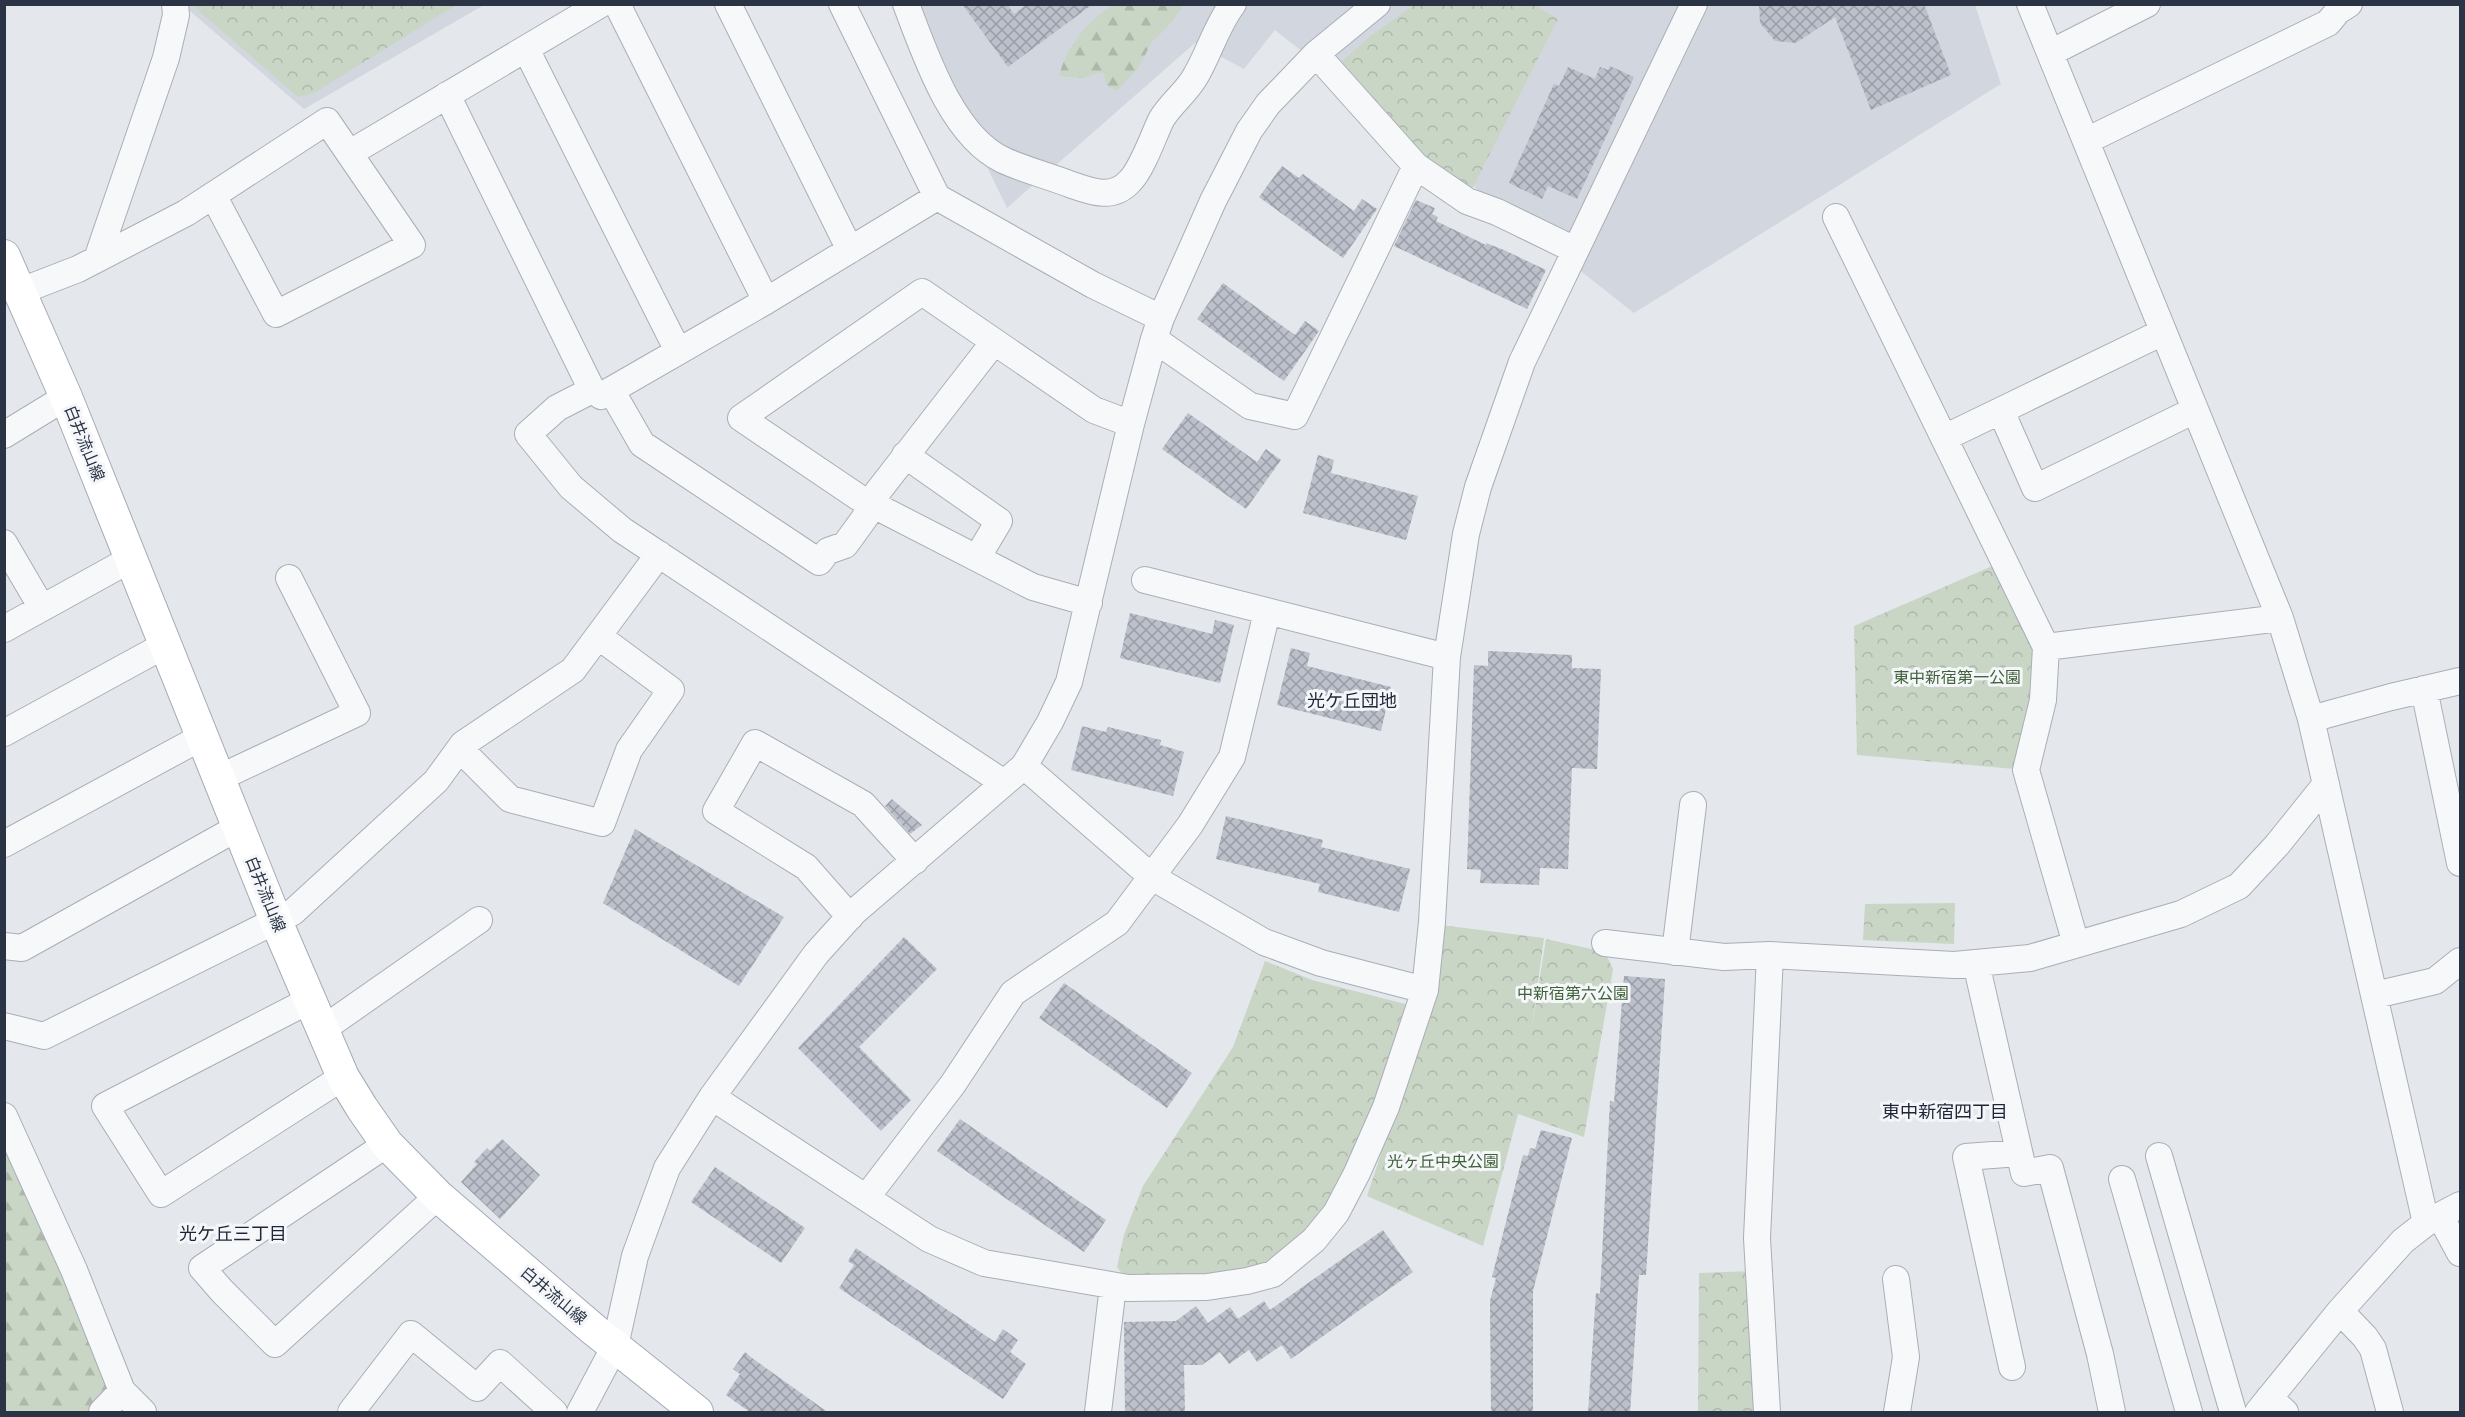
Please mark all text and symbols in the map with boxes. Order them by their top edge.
street label: 白井流山線 [61,402,109,484]
park label: 東中新宿第一公園 [1893,667,2021,687]
district label: 光ケ丘団地 [1307,690,1397,711]
street label: 白井流山線 [242,853,290,935]
park label: 中新宿第六公園 [1517,983,1629,1003]
district label: 東中新宿四丁目 [1882,1101,2008,1122]
park label: 光ヶ丘中央公園 [1387,1151,1499,1171]
district label: 光ケ丘三丁目 [179,1223,287,1244]
street label: 白井流山線 [517,1262,591,1328]

